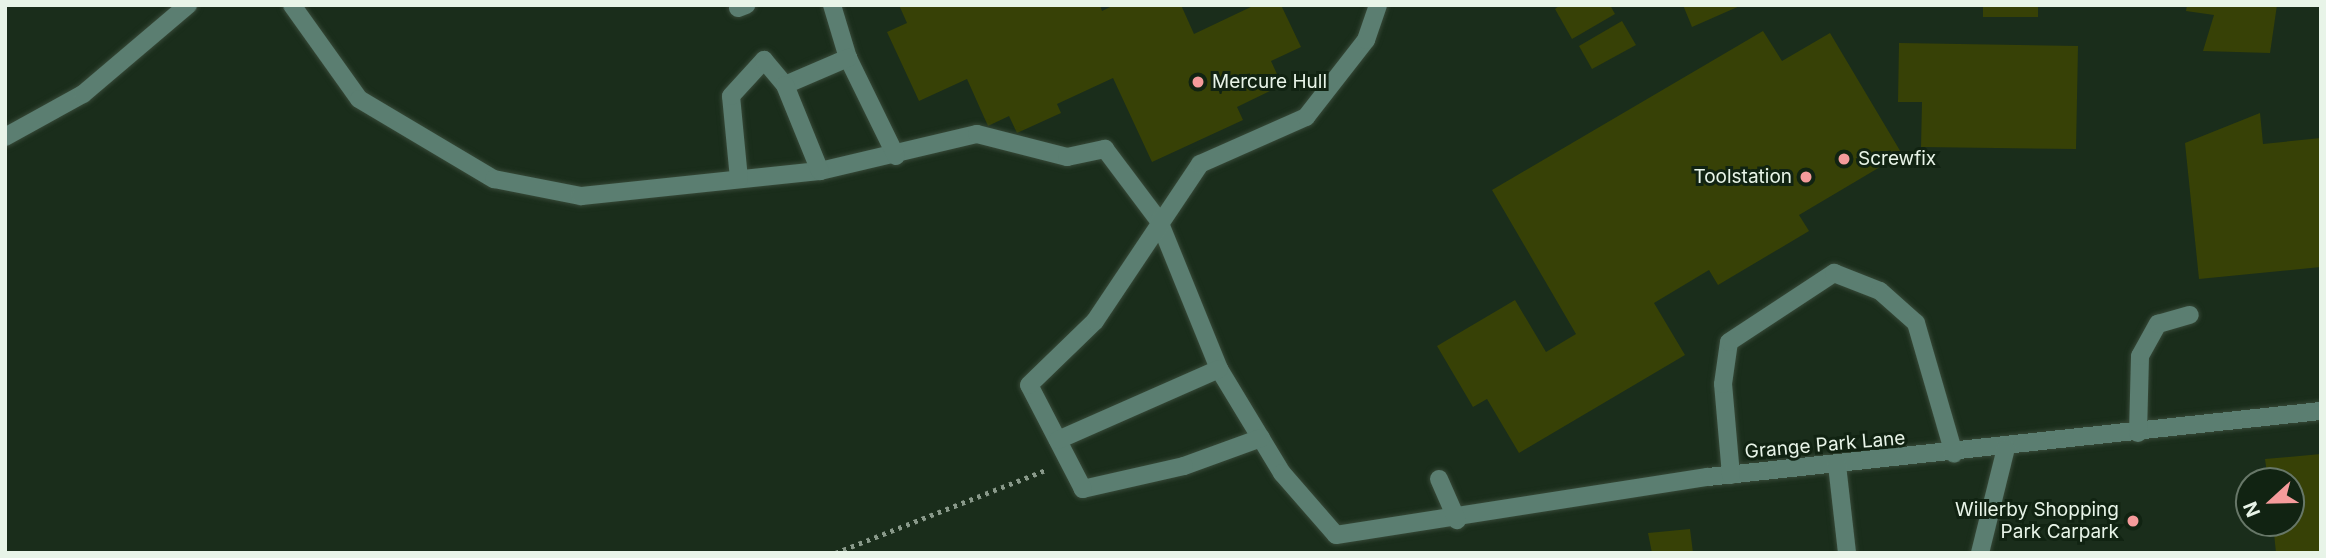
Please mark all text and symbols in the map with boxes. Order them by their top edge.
place label: Mercure Hull [1212,71,1327,93]
marker: Mercure Hull [1190,74,1206,90]
place label: Screwfix [1858,148,1936,170]
marker: Screwfix [1836,151,1852,167]
place label: Toolstation [1693,166,1792,188]
marker: Toolstation [1798,169,1814,185]
street label: Grange Park Lane [1744,427,1906,463]
north arrow [2235,467,2305,537]
text: N [2239,498,2265,520]
place label: Willerby Shopping Park Carpark [1955,499,2119,543]
marker: Willerby Shopping Park Carpark [2125,513,2141,529]

